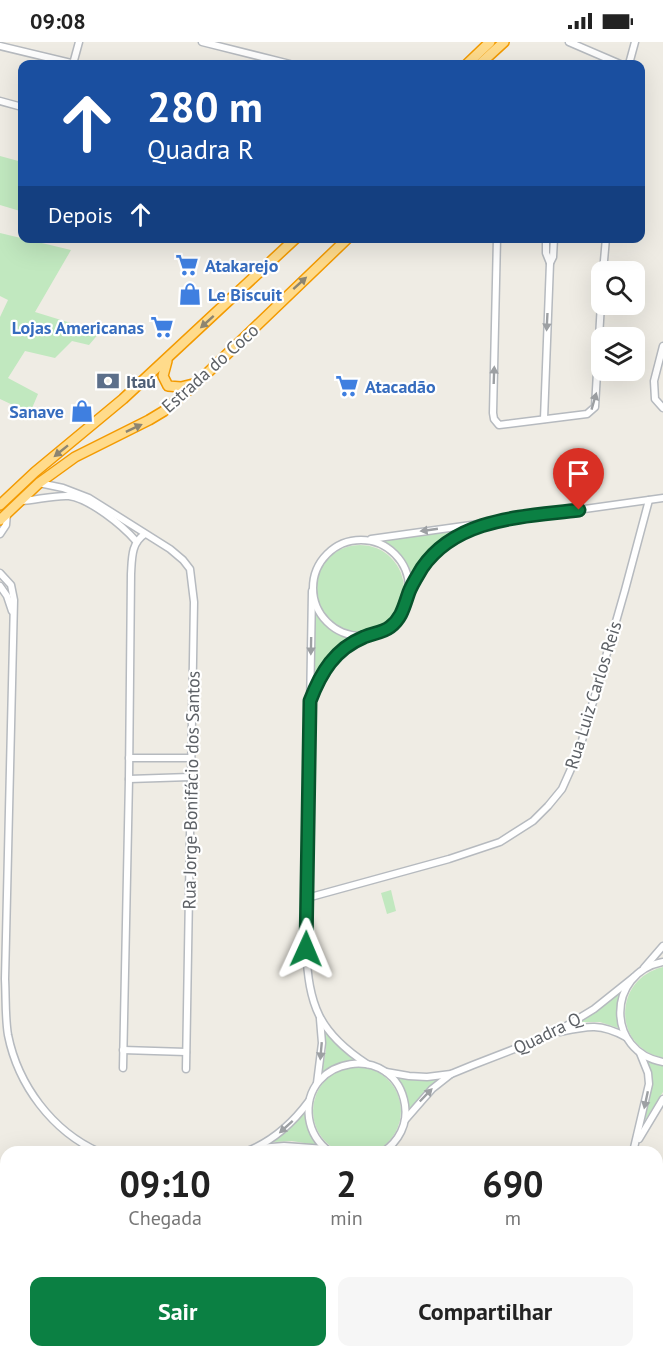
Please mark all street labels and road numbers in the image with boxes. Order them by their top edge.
street label: Estrada do Coco [157,318,263,418]
street label: Rua Luiz Carlos Reis [560,618,626,772]
street label: Rua Jorge Bonifácio dos Santos [177,670,205,910]
street label: Quadra Q [509,1006,585,1059]

